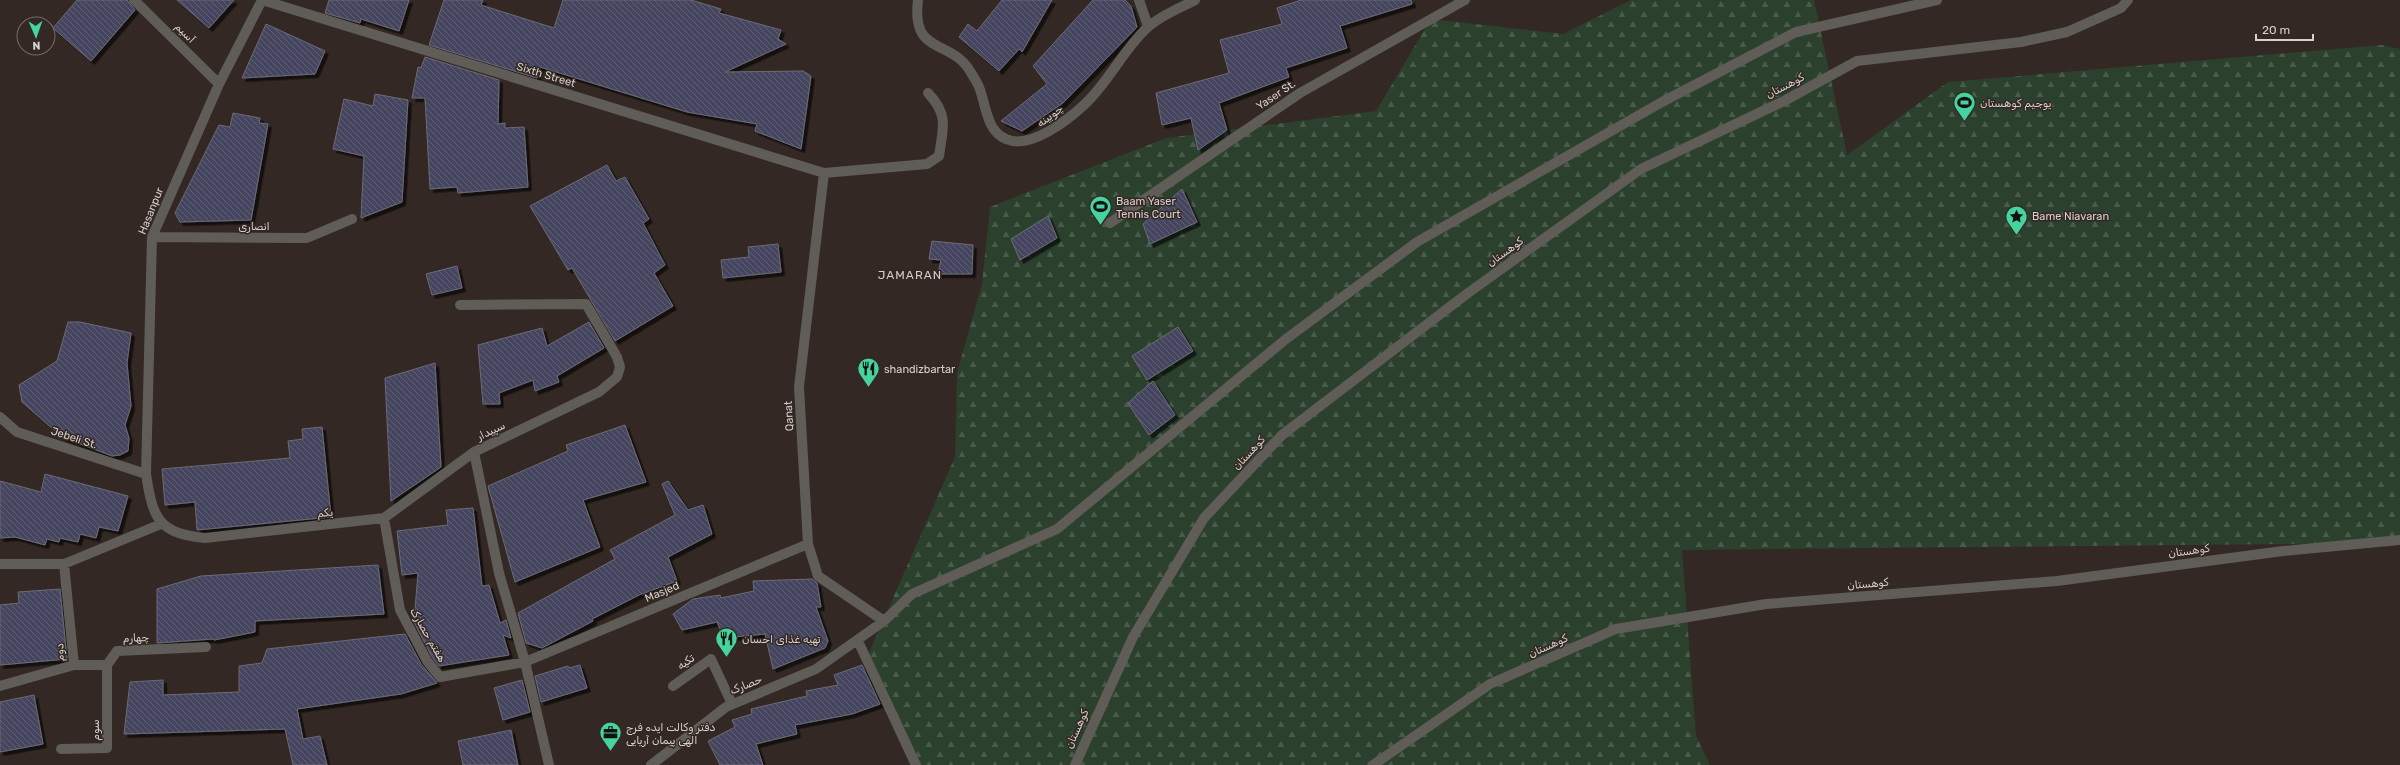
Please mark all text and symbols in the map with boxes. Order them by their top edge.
north arrow [16,16,56,56]
scale bar [2256,16,2313,42]
street label: آسیم [172,20,198,47]
text: 20 m [2262,23,2290,37]
text: N [32,39,41,52]
street label: Sixth Street [515,60,578,90]
street label: کوهستان [1764,70,1807,102]
street label: Yaser St. [1254,77,1298,113]
sports icon: یوجیم کوهستان [1951,90,1977,123]
place label: یوجیم کوهستان [1980,97,2051,111]
street label: چوبینه [1034,102,1066,131]
street label: Hasanpur [136,185,167,236]
sports icon: Baam Yaser Tennis Court [1088,194,1114,227]
place label: Baam Yaser Tennis Court [1116,195,1181,221]
place icon: Bame Niavaran [2003,203,2029,236]
place label: Bame Niavaran [2032,210,2109,223]
street label: انصاری [238,220,270,233]
street label: کوهستان [1484,234,1526,270]
district label: JAMARAN [878,268,942,282]
restaurant icon: shandizbartar [855,356,881,389]
place label: shandizbartar [884,363,956,376]
street label: Qanat [782,400,796,432]
street label: سپیدار [474,419,508,444]
street label: Jebeli St. [49,424,99,452]
street label: کوهستان [1230,433,1269,473]
street label: یکم [316,506,334,521]
street label: کوهستان [2167,542,2211,561]
street label: کوهستان [1847,576,1889,593]
street label: Masjed [643,579,681,605]
street label: هفتم حصارک [406,606,449,665]
restaurant icon: تهیه غذای احسان [713,626,739,659]
street label: چهارم [123,631,150,646]
street label: کوهستان [1526,632,1570,661]
place label: تهیه غذای احسان [742,633,821,646]
street label: دوم [53,643,68,661]
street label: تکیه [675,651,697,673]
street label: حصارک [728,673,764,697]
street label: کوهستان [1063,707,1092,751]
street label: سوم [89,719,103,741]
office icon: دفتر وکالت ایده فرج الهی پیمان آریایی [597,720,623,753]
place label: دفتر وکالت ایده فرج الهی پیمان آریایی [626,721,715,748]

